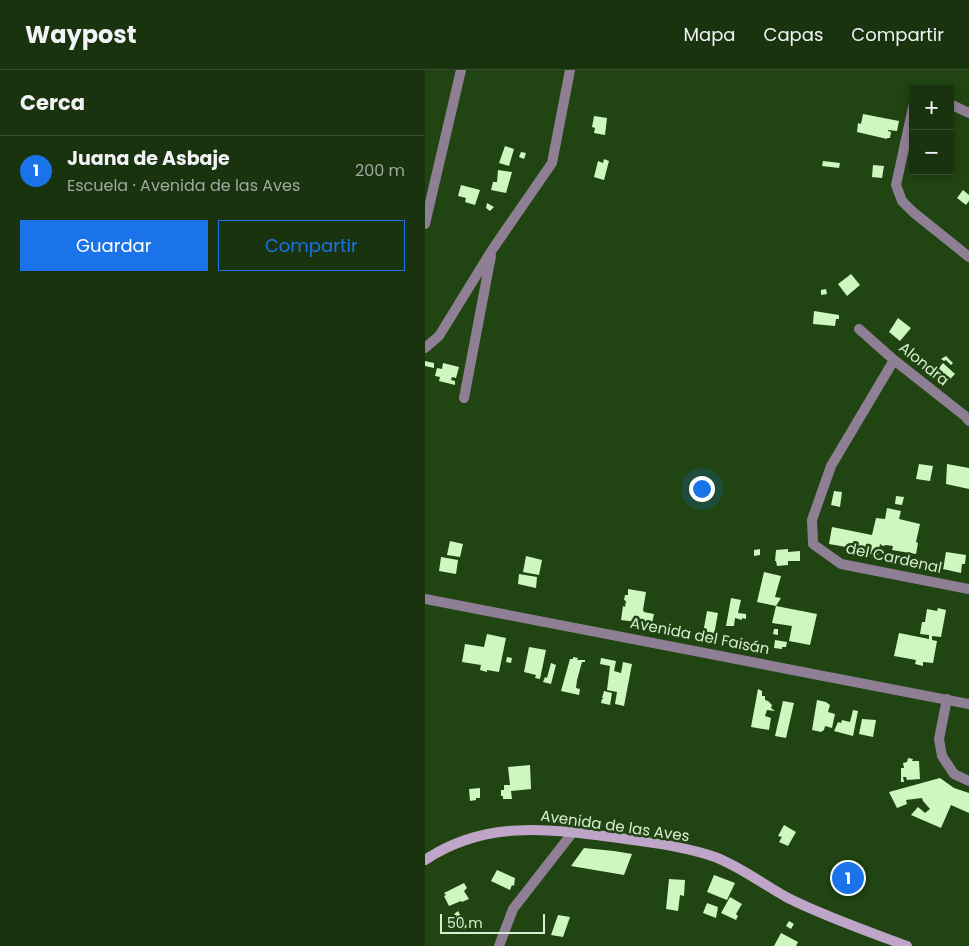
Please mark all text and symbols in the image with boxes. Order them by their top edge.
text: Waypost [25,18,136,51]
text: Mapa [683,22,736,47]
text: Capas [764,22,823,47]
text: Compartir [851,22,944,47]
map controls [909,85,954,175]
button: + [909,85,954,130]
text: Cerca [20,88,85,117]
button: − [909,130,954,175]
text: Juana de Asbaje [67,145,230,172]
text: 1 [33,159,39,182]
text: 200 m [355,159,405,182]
text: Escuela · Avenida de las Aves [67,174,300,197]
button: Guardar [20,220,208,271]
button: Compartir [218,220,405,271]
street label: Alondra [895,337,954,390]
your location [689,476,715,502]
street label: del Cardenal [844,537,944,578]
street label: Avenida del Faisán [629,612,772,659]
street label: Avenida de las Aves [539,805,691,846]
pin: 1 [832,859,864,897]
scale bar [440,911,545,934]
text: 50 m [447,913,483,933]

